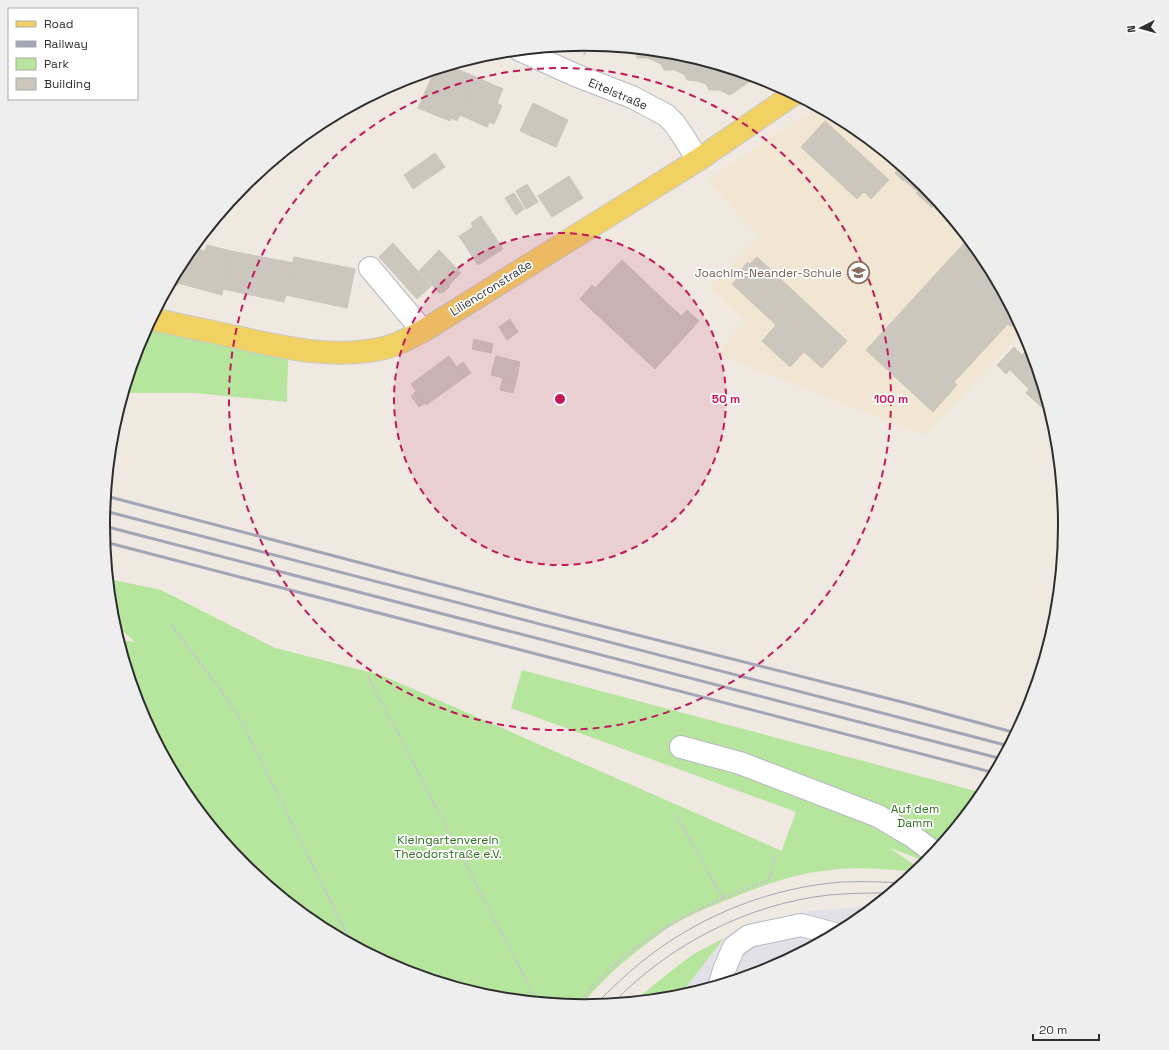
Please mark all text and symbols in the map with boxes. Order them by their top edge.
legend [8,8,138,100]
north arrow [1121,8,1161,48]
text: Road [44,16,73,32]
text: N [1124,25,1138,33]
text: Railway [44,36,88,52]
text: Park [44,56,69,72]
street label: Eitelstraße [586,74,650,114]
text: Building [44,76,91,92]
street label: Liliencronstraße [447,256,535,320]
school or university icon: Joachim-Neander-Schule [845,260,871,286]
place label: Joachim-Neander-Schule [695,265,842,281]
text: 50 m [712,391,740,407]
text: 100 m [874,391,908,407]
centre of rings [553,392,567,406]
park label: Auf dem Damm [891,801,939,831]
park label: Kleingartenverein Theodorstraße e.V. [394,832,502,862]
scale bar [1033,1016,1099,1042]
text: 20 m [1039,1022,1067,1038]

